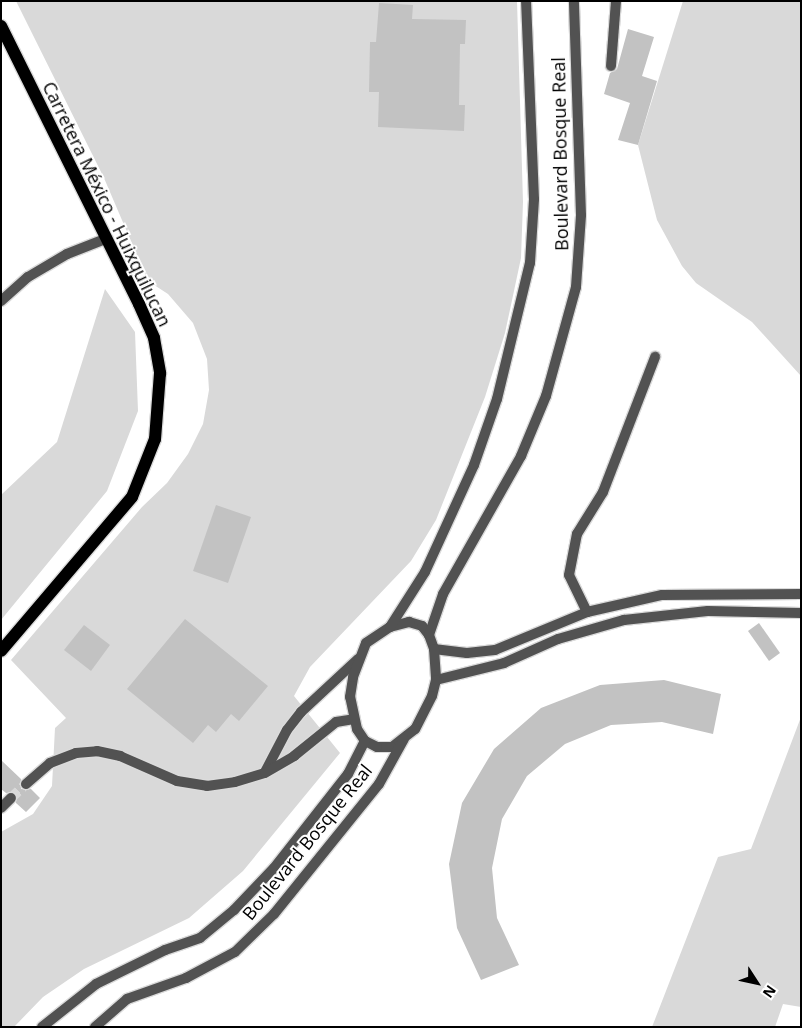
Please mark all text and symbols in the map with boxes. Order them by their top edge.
street label: Boulevard Bosque Real [548,57,572,251]
street label: Carretera México - Huixquilucan [38,78,176,330]
street label: Boulevard Bosque Real [238,760,376,924]
north arrow [732,958,782,1008]
text: N [759,982,781,1002]

